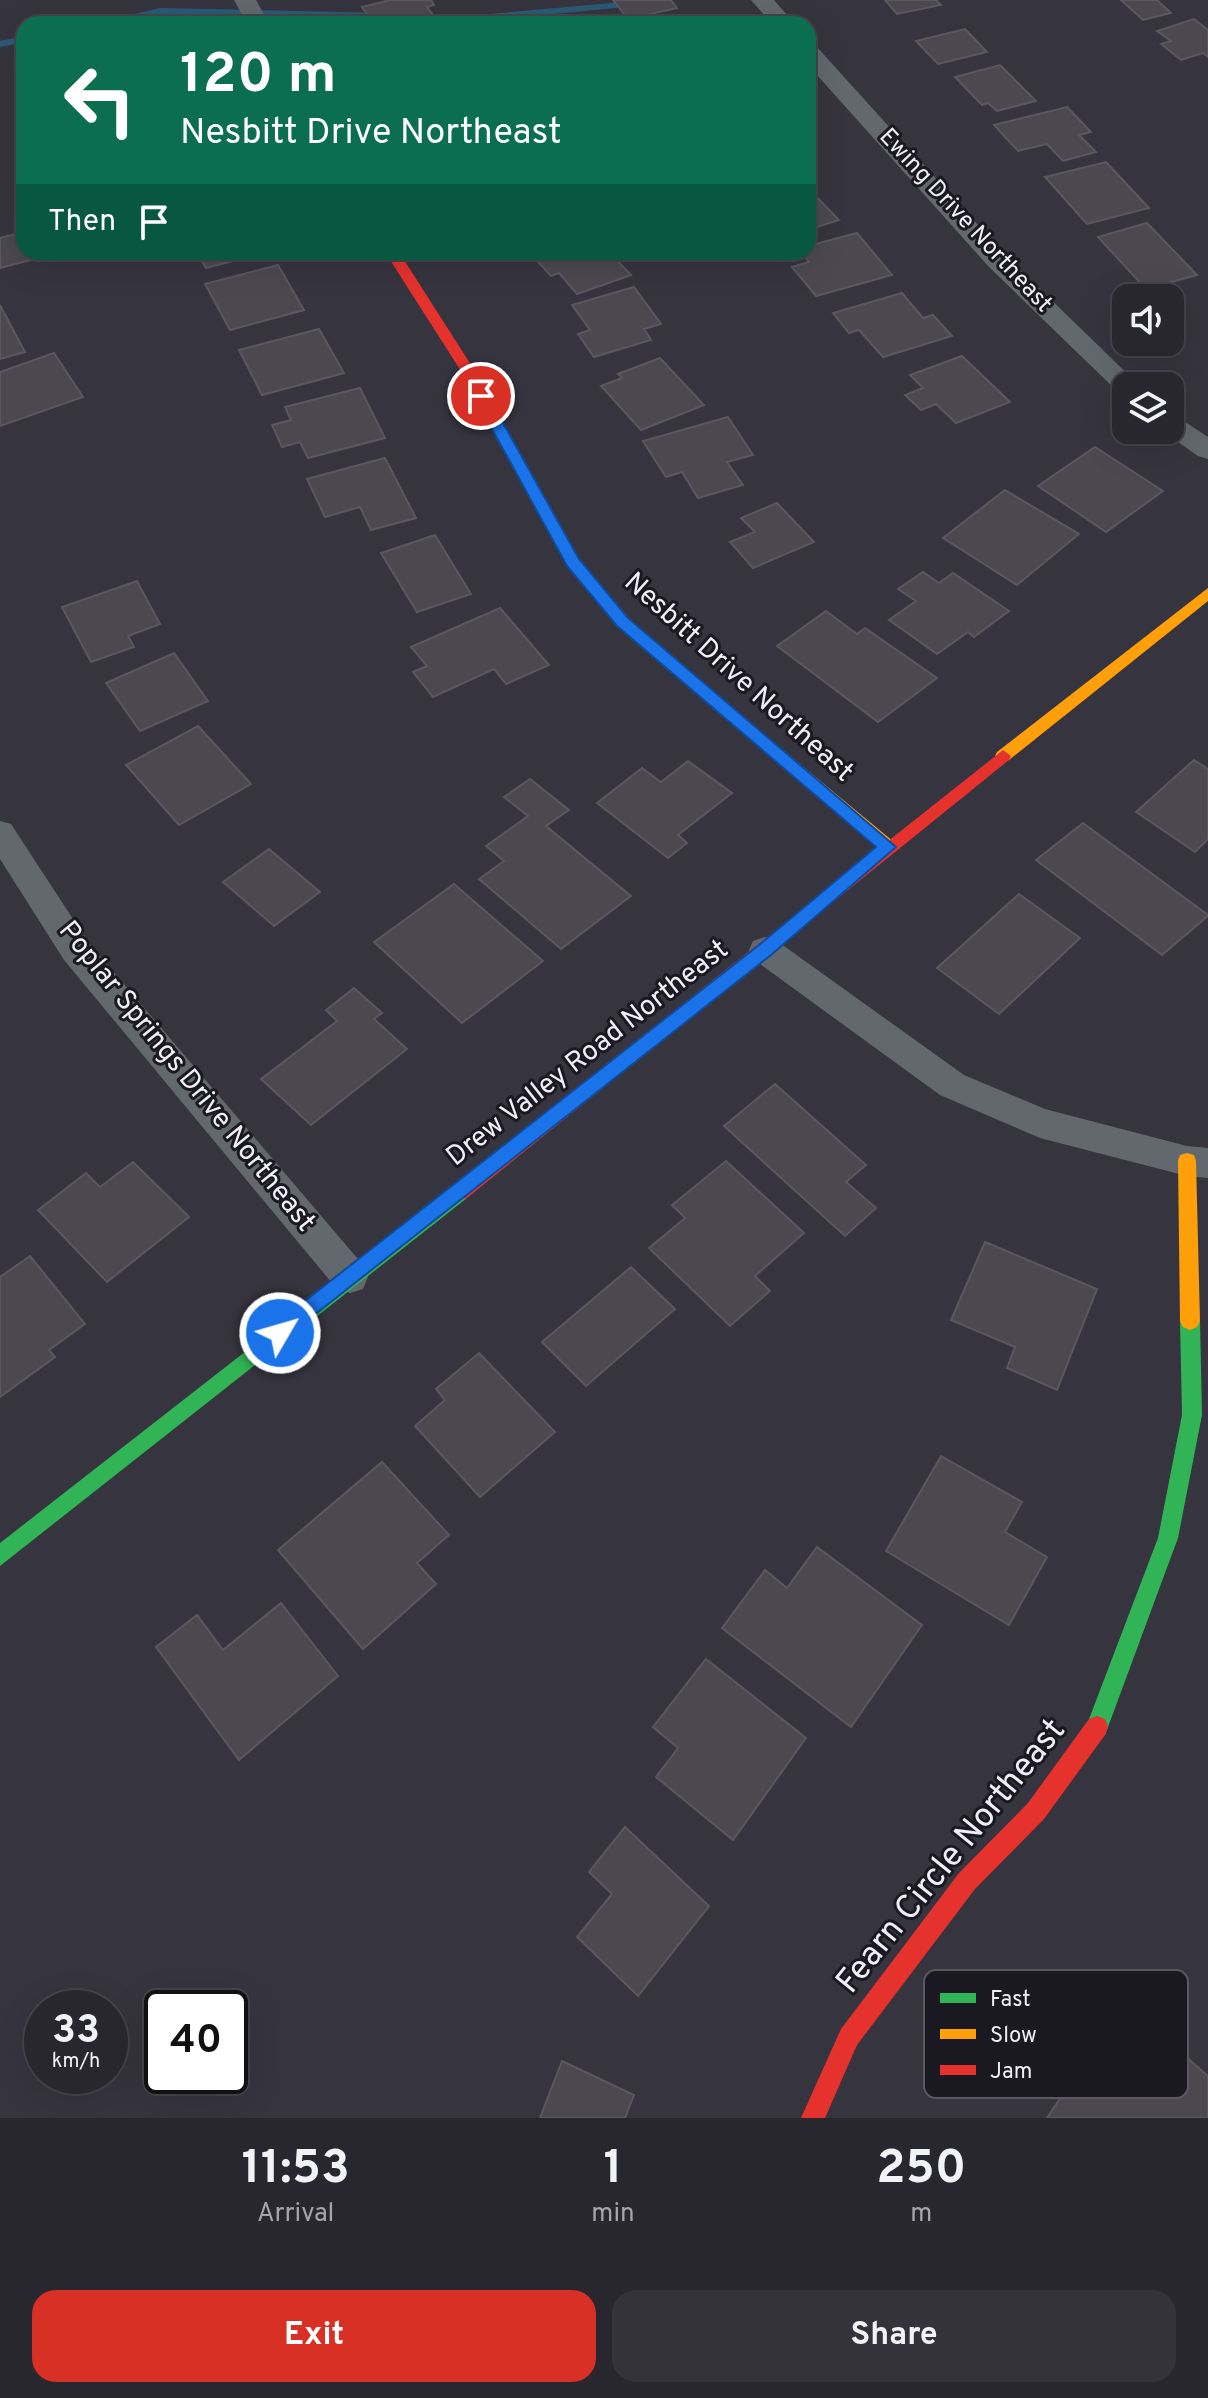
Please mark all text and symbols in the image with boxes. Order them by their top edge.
text: 120 m [180,42,337,112]
icon: left [48,48,152,152]
text: Nesbitt Drive Northeast [180,111,562,157]
street label: Ewing Drive Northeast [872,123,1058,319]
icon: arrive [132,200,176,244]
text: Then [48,204,116,241]
map controls [1112,284,1184,444]
button: sound [1112,284,1184,356]
pin [447,362,515,430]
button: layers [1112,372,1184,444]
icon: arrive [459,374,503,418]
street label: Nesbitt Drive Northeast [616,565,860,791]
street label: Poplar Springs Drive Northeast [49,914,323,1240]
street label: Drew Valley Road Northeast [440,932,736,1176]
position arrow [238,1291,322,1375]
street label: Fearn Circle Northeast [828,1711,1076,2003]
legend [924,1970,1188,2098]
text: Fast [990,1987,1031,2014]
speed limit sign: 40 [144,1990,248,2094]
text: 33 [52,2007,100,2057]
text: Slow [990,2023,1037,2050]
text: km/h [52,2049,100,2075]
text: Jam [990,2059,1033,2086]
text: 11:53 [242,2140,350,2200]
text: 1 [603,2140,623,2200]
text: 250 [876,2140,966,2200]
text: Arrival [257,2198,334,2231]
text: min [591,2198,635,2231]
text: m [910,2198,932,2231]
button: Exit [32,2290,596,2382]
button: Share [612,2290,1176,2382]

